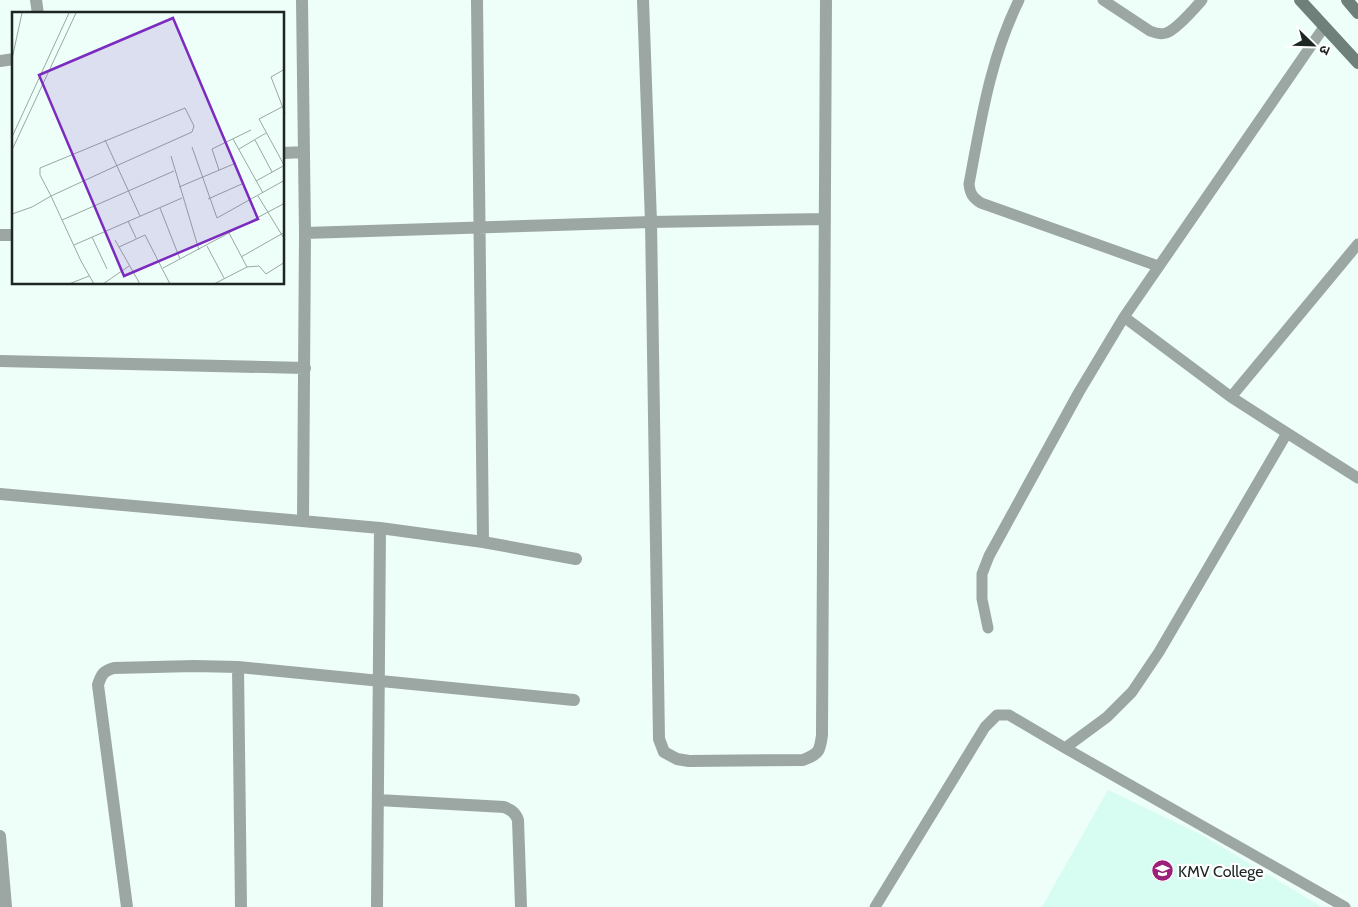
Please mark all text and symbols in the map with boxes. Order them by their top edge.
inset map [12,12,285,285]
north arrow [1288,20,1338,70]
text: उ [1315,43,1335,58]
school or university icon: KMV College [1150,859,1174,883]
place label: KMV College [1178,862,1263,881]

